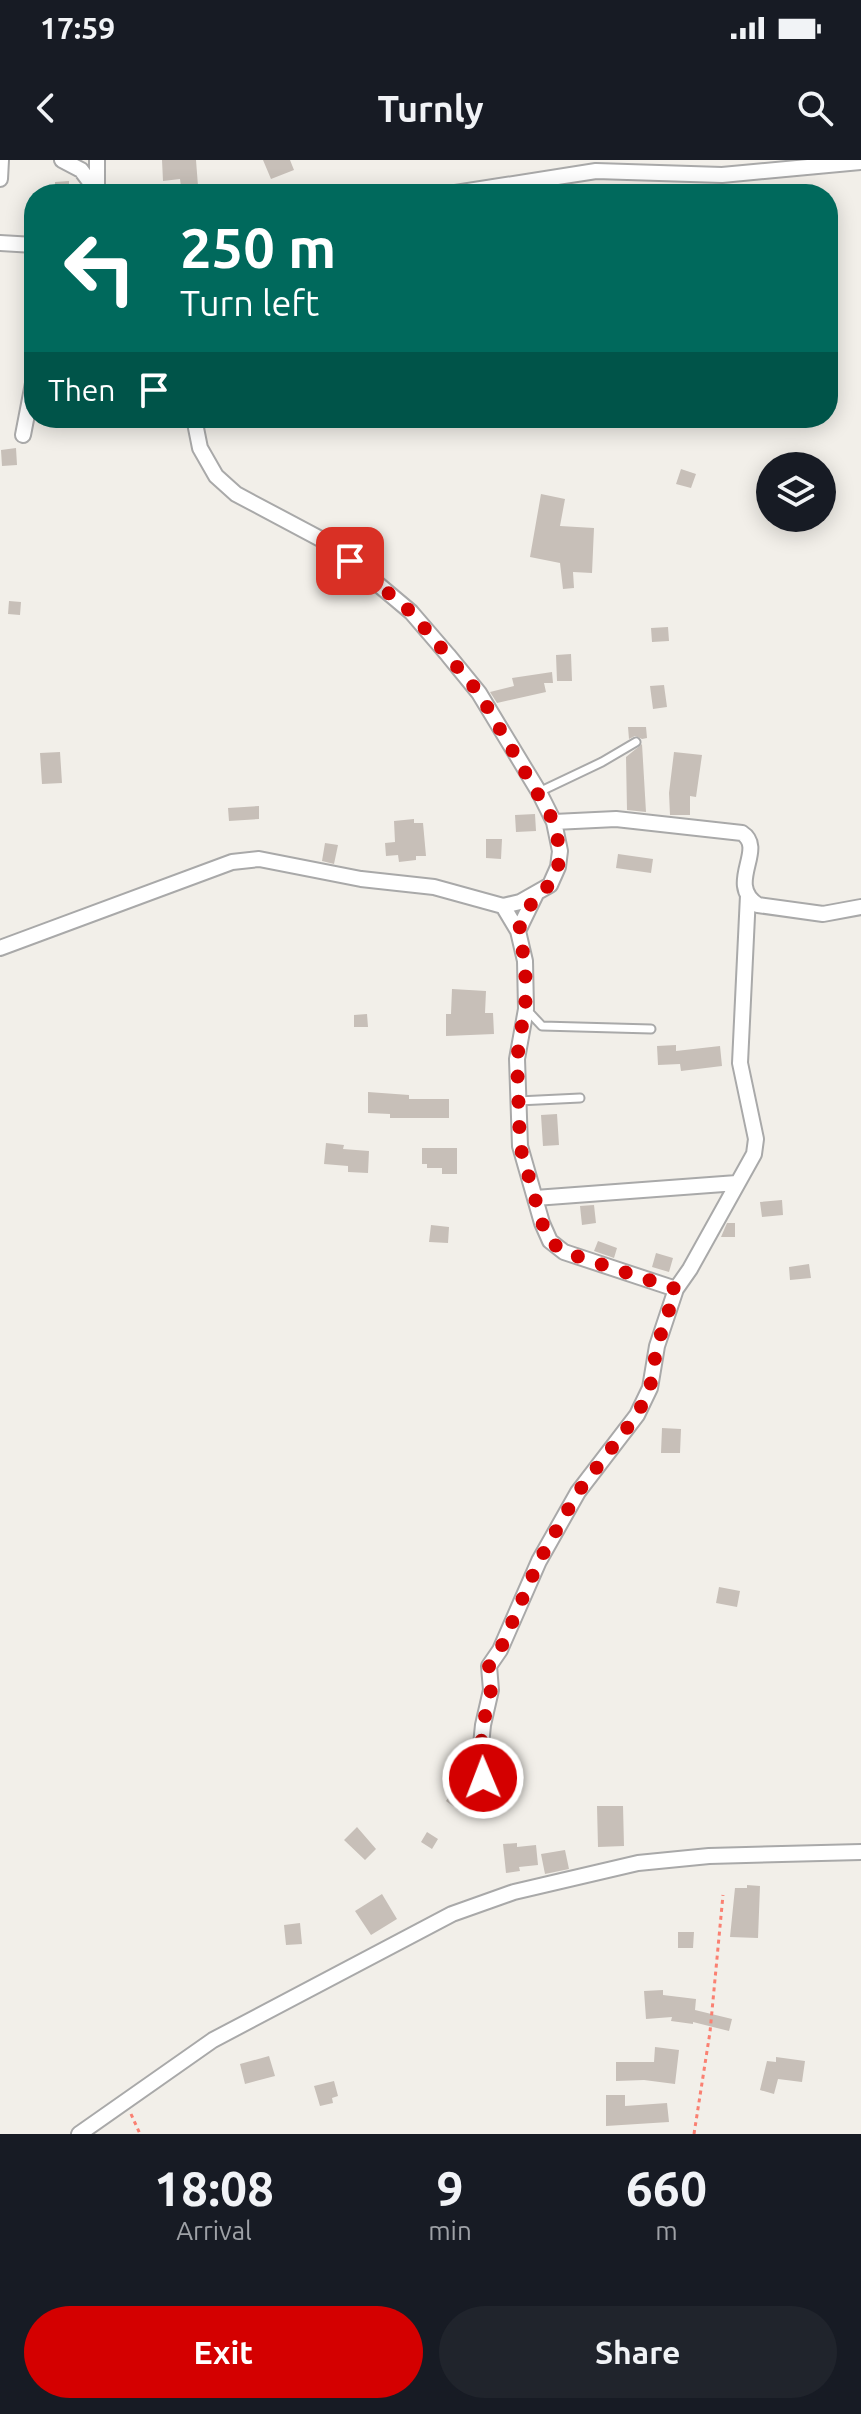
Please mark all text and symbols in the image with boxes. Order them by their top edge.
text: 17:59 [40,11,115,45]
icon: back [24,86,68,130]
icon: search [793,86,837,130]
text: Turnly [377,88,484,129]
icon: left [48,216,152,320]
text: 250 m [180,216,336,279]
text: Turn left [180,282,319,323]
icon: arrive [132,368,176,412]
text: Then [48,373,116,407]
map controls [756,452,836,532]
button: layers [756,452,836,532]
pin [316,527,384,595]
icon: arrive [328,539,372,583]
position arrow [441,1736,525,1820]
text: 18:08 [154,2161,274,2215]
text: 9 [436,2161,463,2215]
text: 660 [626,2161,707,2215]
text: Arrival [176,2216,252,2245]
text: min [428,2216,472,2245]
text: m [655,2216,678,2245]
button: Exit [24,2306,423,2398]
button: Share [439,2306,837,2398]

